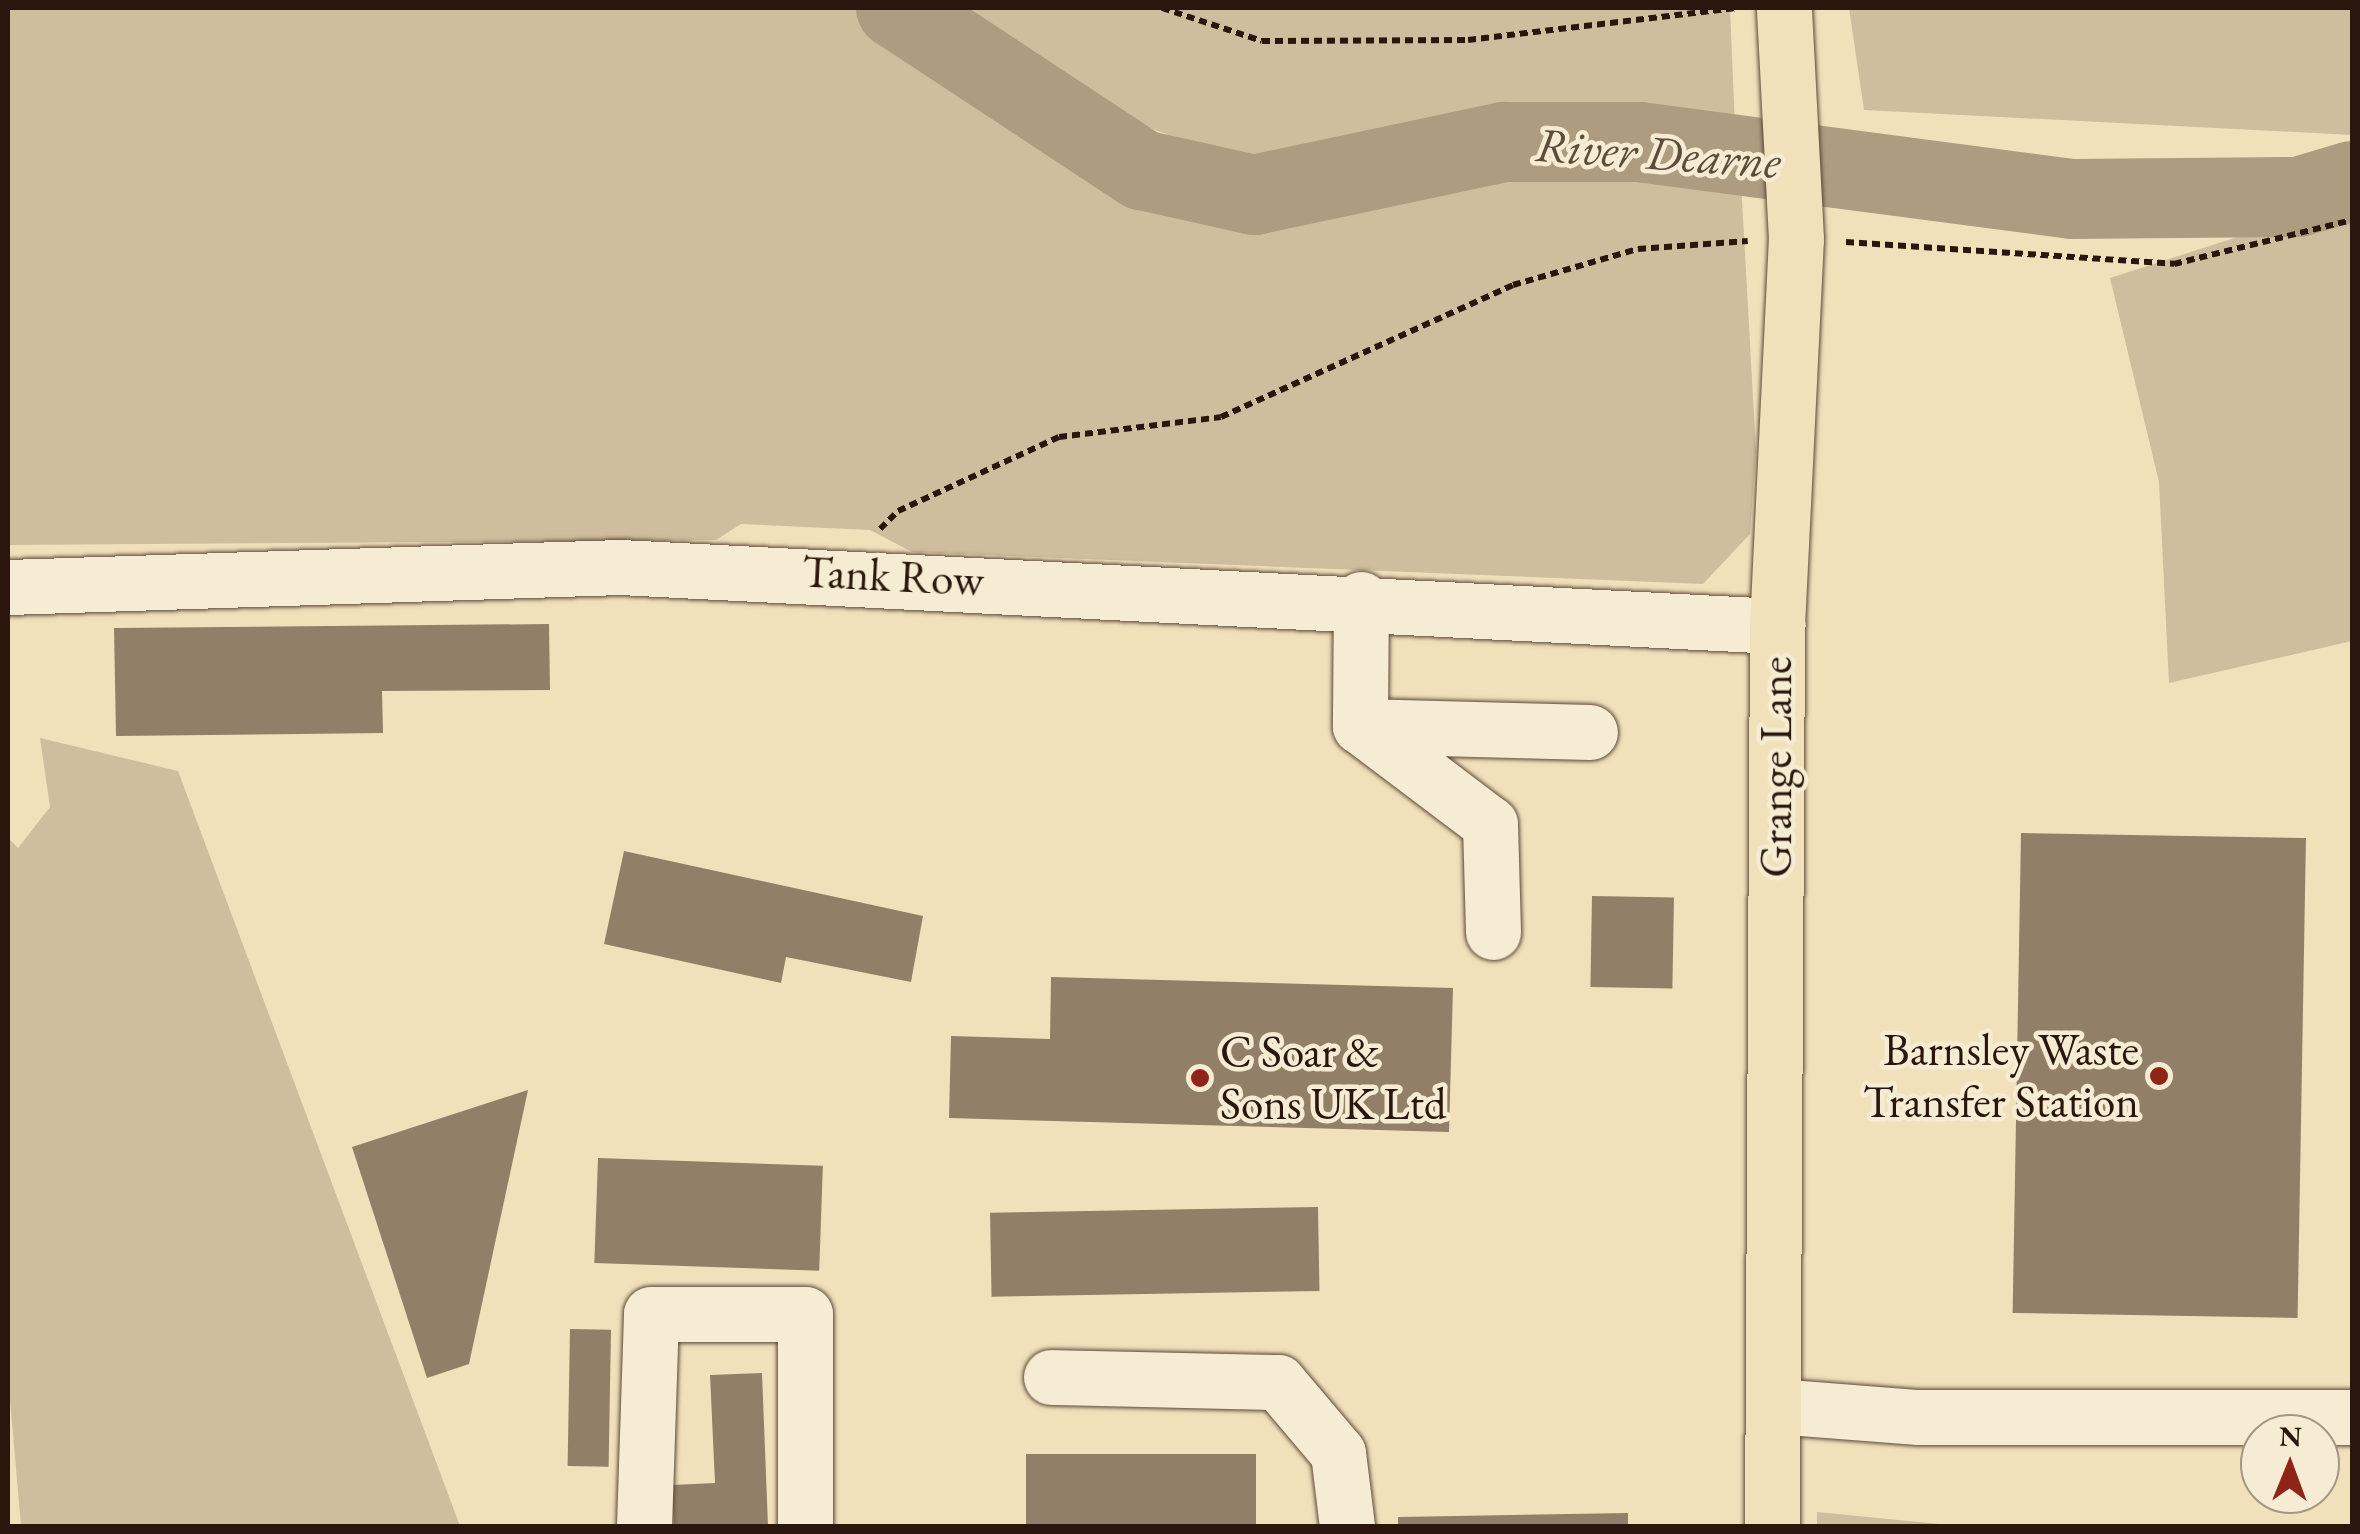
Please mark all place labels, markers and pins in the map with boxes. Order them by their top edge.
place label: Barnsley Waste Transfer Station [1863,1023,2139,1129]
place label: C Soar & Sons UK Ltd [1220,1025,1447,1131]
marker: Barnsley Waste Transfer Station [2148,1065,2170,1087]
marker: C Soar & Sons UK Ltd [1189,1067,1211,1089]

